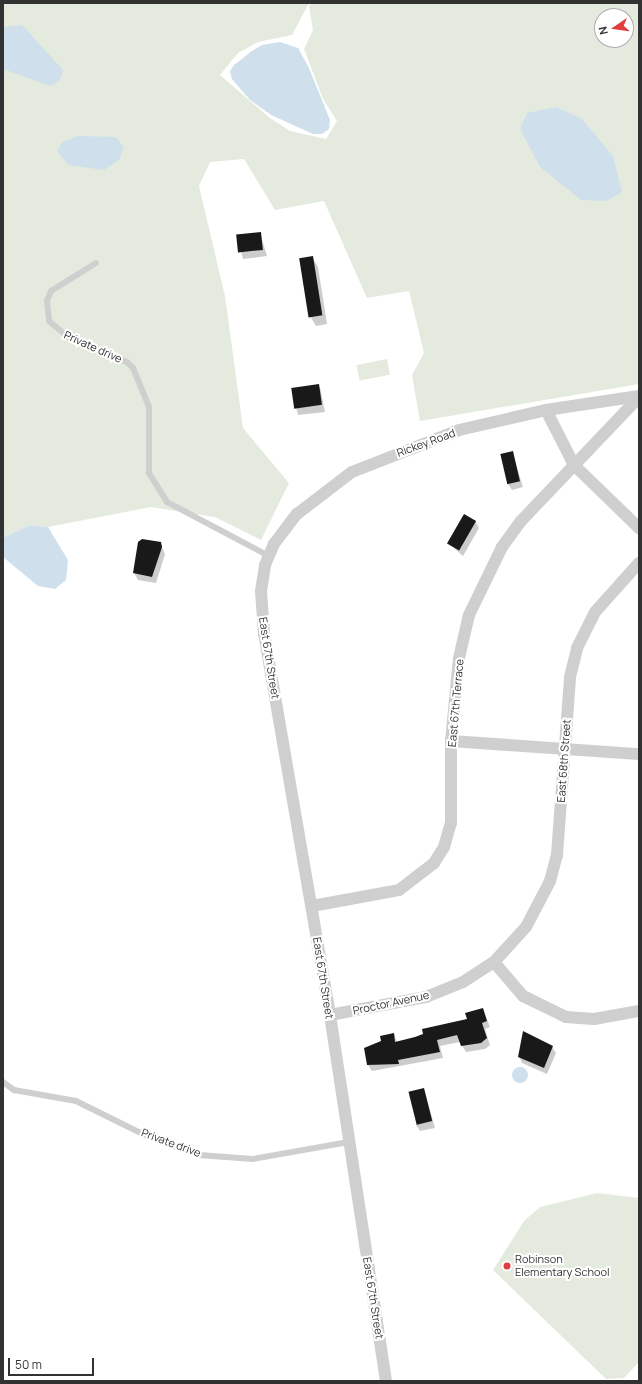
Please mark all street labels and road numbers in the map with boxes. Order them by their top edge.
street label: Private drive [62,328,124,366]
street label: Rickey Road [395,426,457,460]
street label: East 67th Street [256,616,282,700]
street label: East 67th Terrace [446,658,466,748]
street label: East 68th Street [555,719,573,803]
street label: East 67th Street [310,936,336,1020]
street label: Proctor Avenue [352,988,430,1018]
street label: Private drive [140,1126,202,1160]
street label: East 67th Street [360,1256,386,1340]

